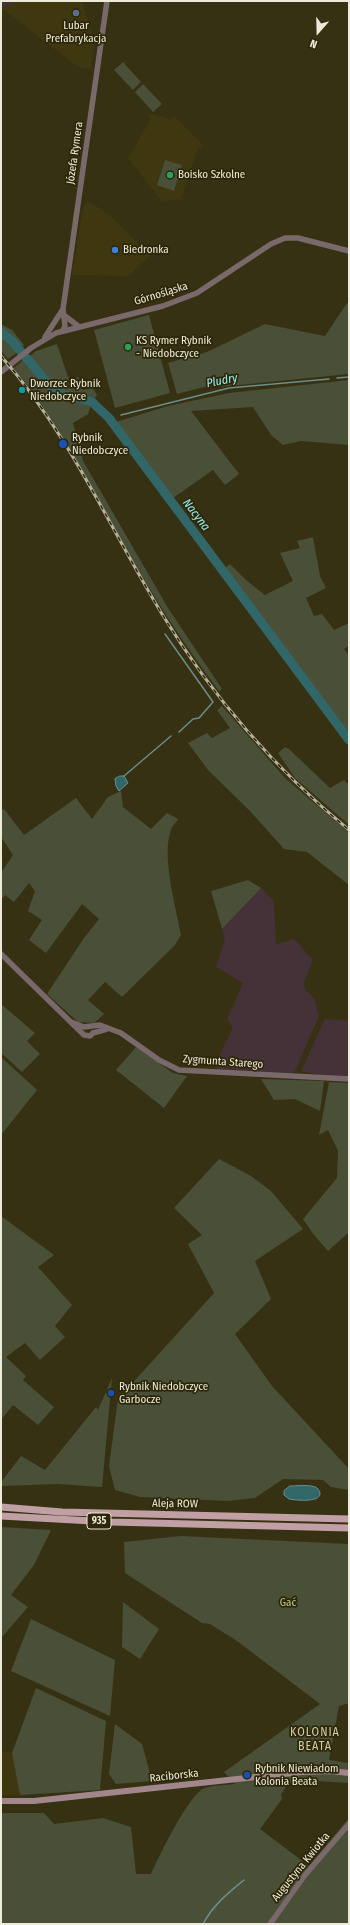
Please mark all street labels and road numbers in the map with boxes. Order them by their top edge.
street label: Józefa Rymera [64,121,86,185]
street label: Górnośląska [133,280,189,308]
street label: Zygmunta Starego [182,1053,264,1071]
street label: Aleja ROW [152,1497,198,1511]
road number: 935 [87,1513,111,1529]
street label: Raciborska [149,1767,199,1785]
street label: Augustyna Kwiotka [269,1830,333,1904]

